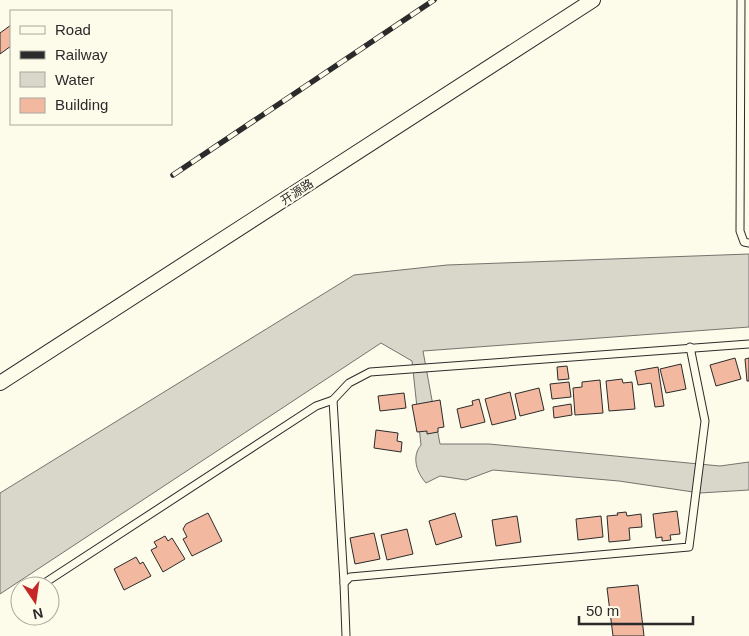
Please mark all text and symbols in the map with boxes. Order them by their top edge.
legend [10,10,172,125]
text: Road [55,21,91,38]
text: Railway [55,46,108,63]
text: Water [55,71,94,88]
text: Building [55,96,108,113]
street label: 开源路 [278,176,316,208]
north arrow [10,576,60,626]
scale bar [579,594,693,626]
text: 50 m [586,602,619,619]
text: N [31,605,45,623]

